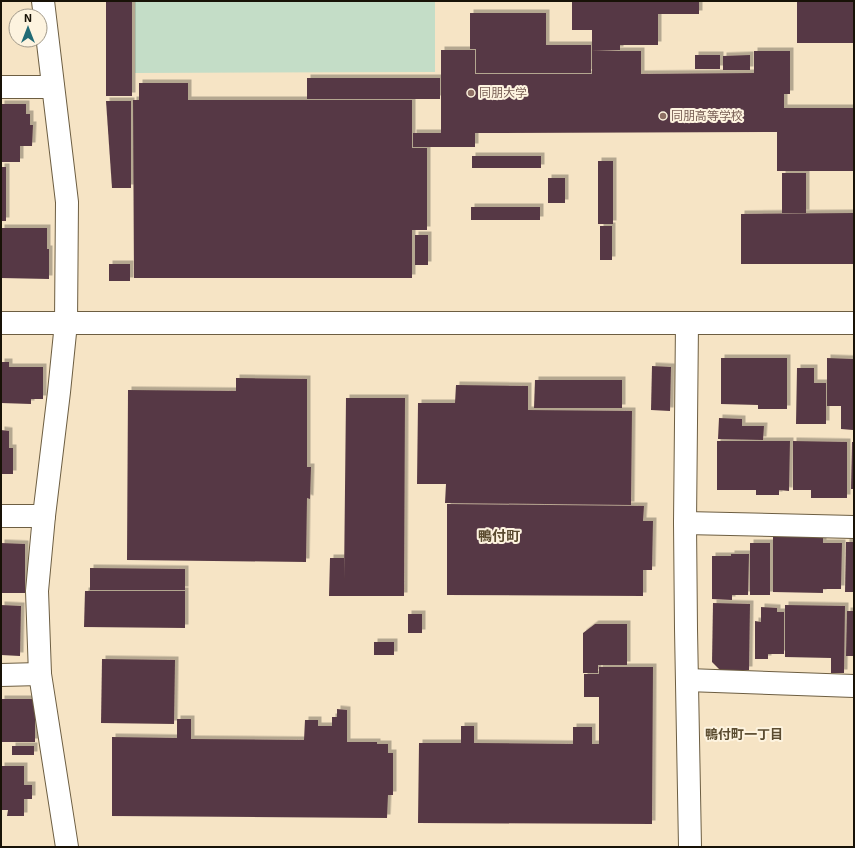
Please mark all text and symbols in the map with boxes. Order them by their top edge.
north arrow [8,8,48,48]
text: N [24,11,32,24]
place label: 同朋大学 [479,85,527,99]
marker: 同朋大学 [466,88,476,98]
place label: 同朋高等学校 [671,108,743,122]
marker: 同朋高等学校 [658,111,668,121]
district label: 鴨付町 [478,527,520,544]
district label: 鴨付町一丁目 [705,726,783,742]

